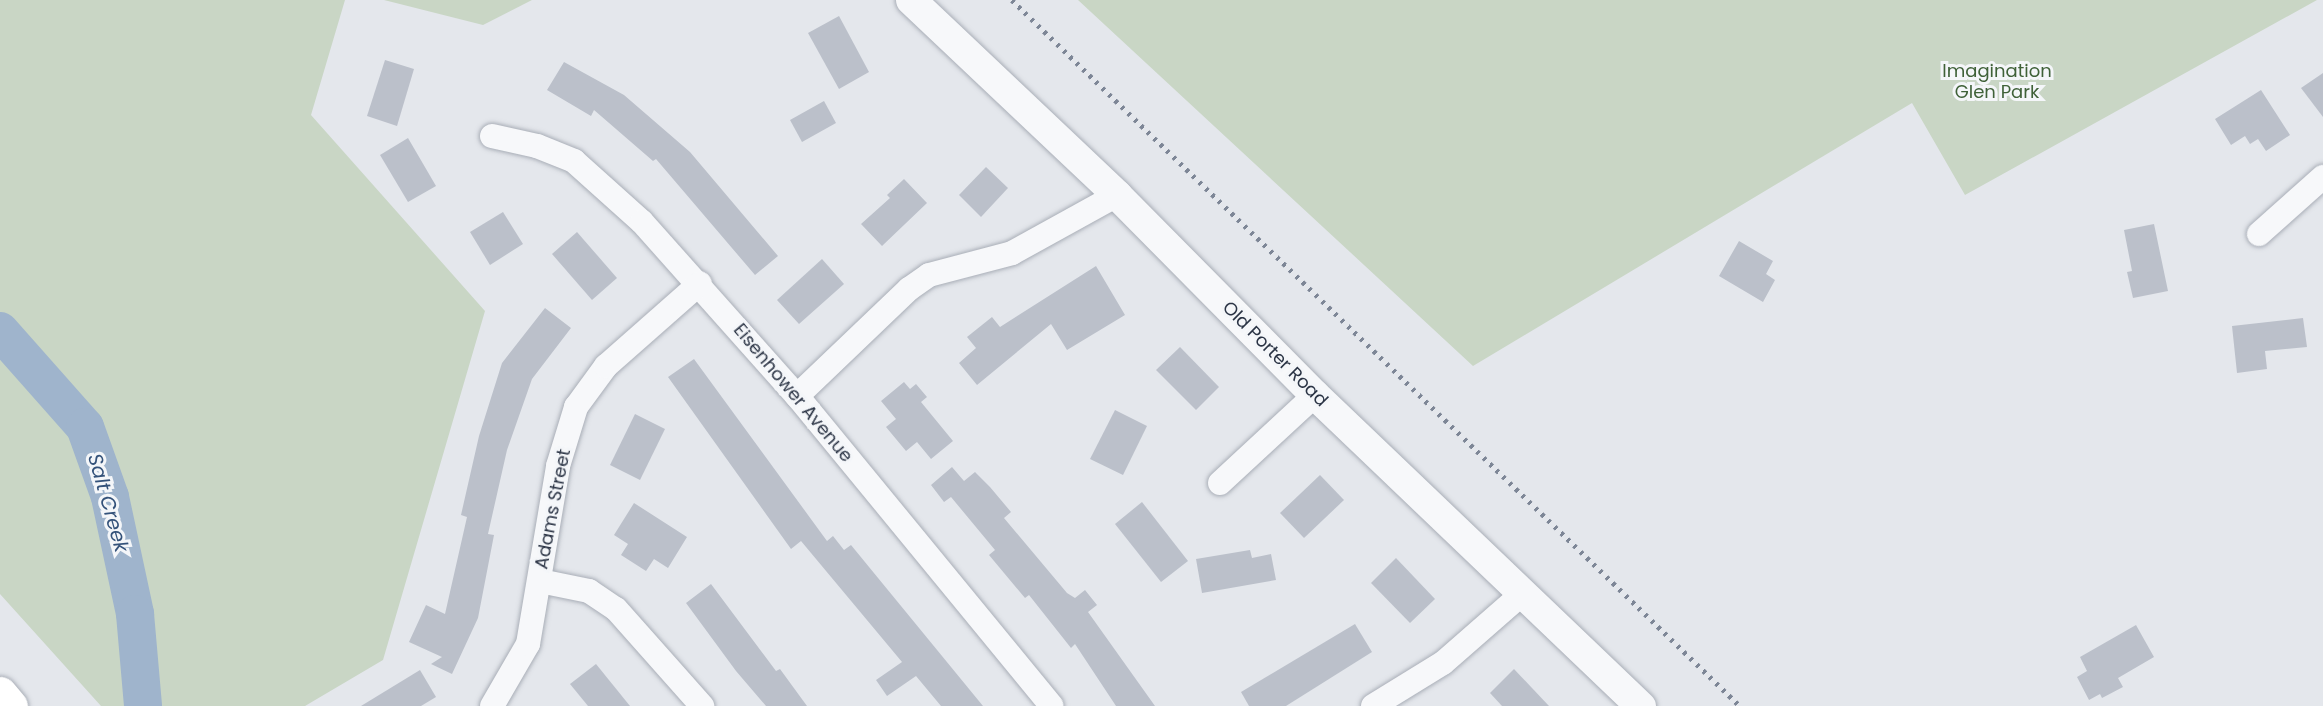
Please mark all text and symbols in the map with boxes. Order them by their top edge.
park label: Imagination Glen Park [1942,61,2052,104]
street label: Old Porter Road [1218,297,1332,411]
street label: Eisenhower Avenue [729,319,857,467]
street label: Adams Street [531,447,575,571]
water label: Salt Creek [83,451,133,555]

